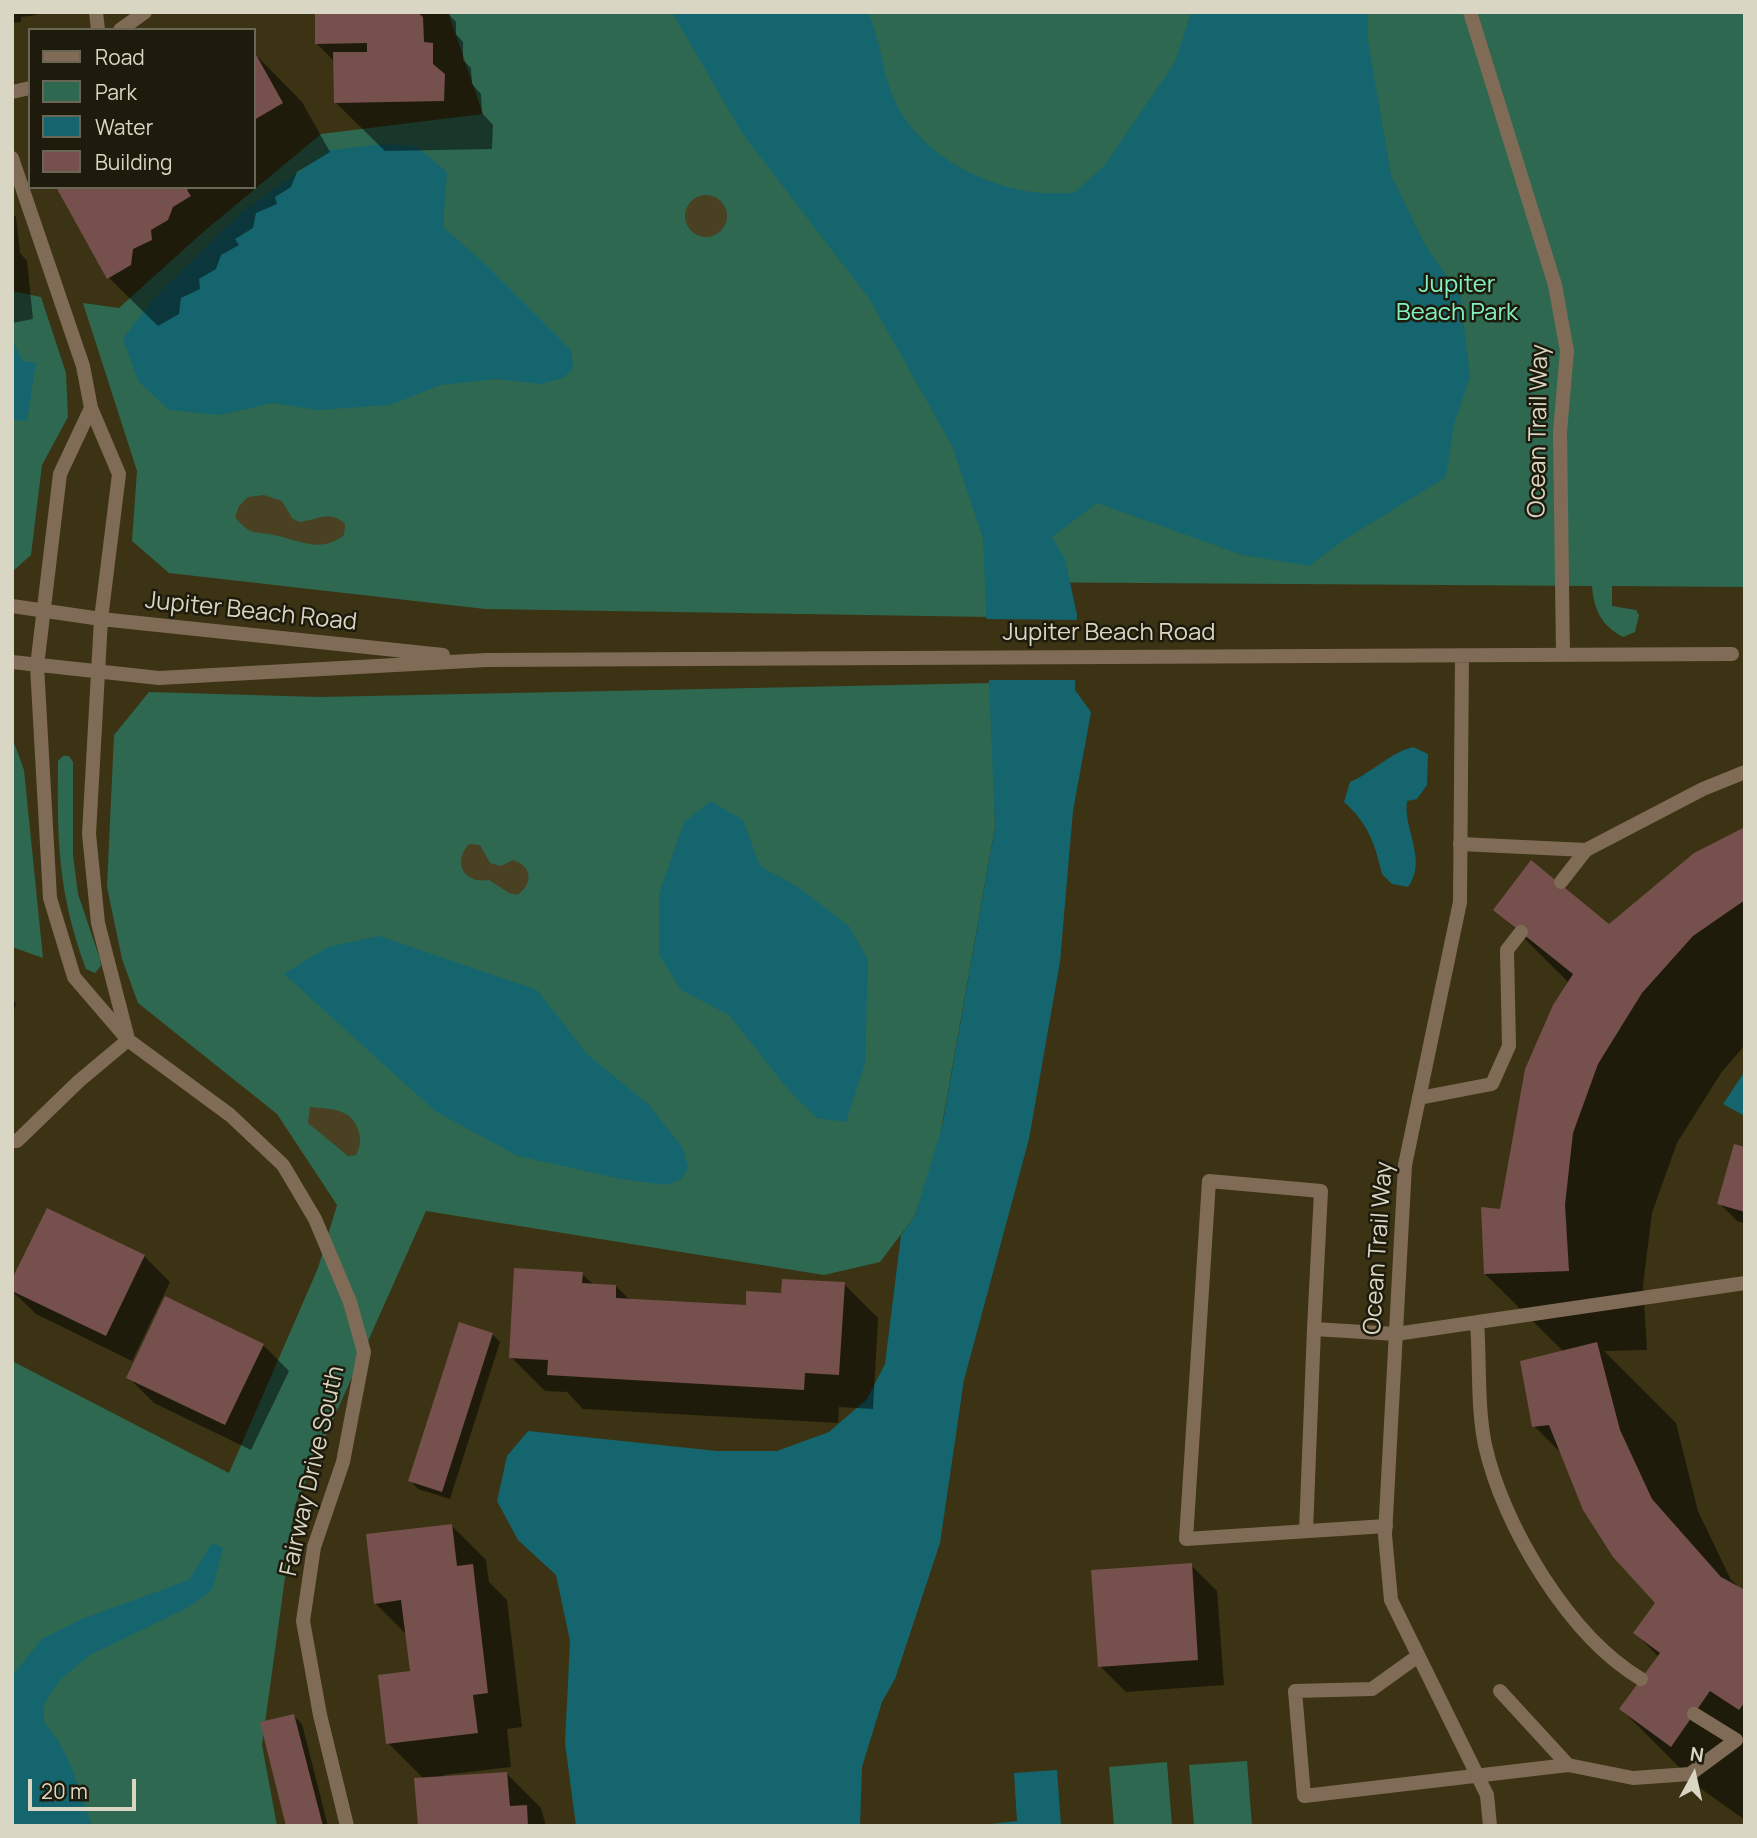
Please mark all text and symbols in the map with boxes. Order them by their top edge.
legend [28,28,256,189]
text: Road [95,43,145,71]
text: Park [95,78,137,106]
text: Water [95,113,153,141]
text: Building [95,148,172,176]
park label: Jupiter Beach Park [1396,271,1518,327]
street label: Ocean Trail Way [1523,344,1555,518]
street label: Jupiter Beach Road [144,587,358,637]
street label: Jupiter Beach Road [1003,619,1215,647]
street label: Ocean Trail Way [1359,1160,1399,1336]
street label: Fairway Drive South [275,1363,351,1579]
north arrow [1659,1740,1729,1810]
text: N [1688,1740,1705,1768]
scale bar [32,1764,140,1808]
text: 20 m [41,1777,88,1805]

